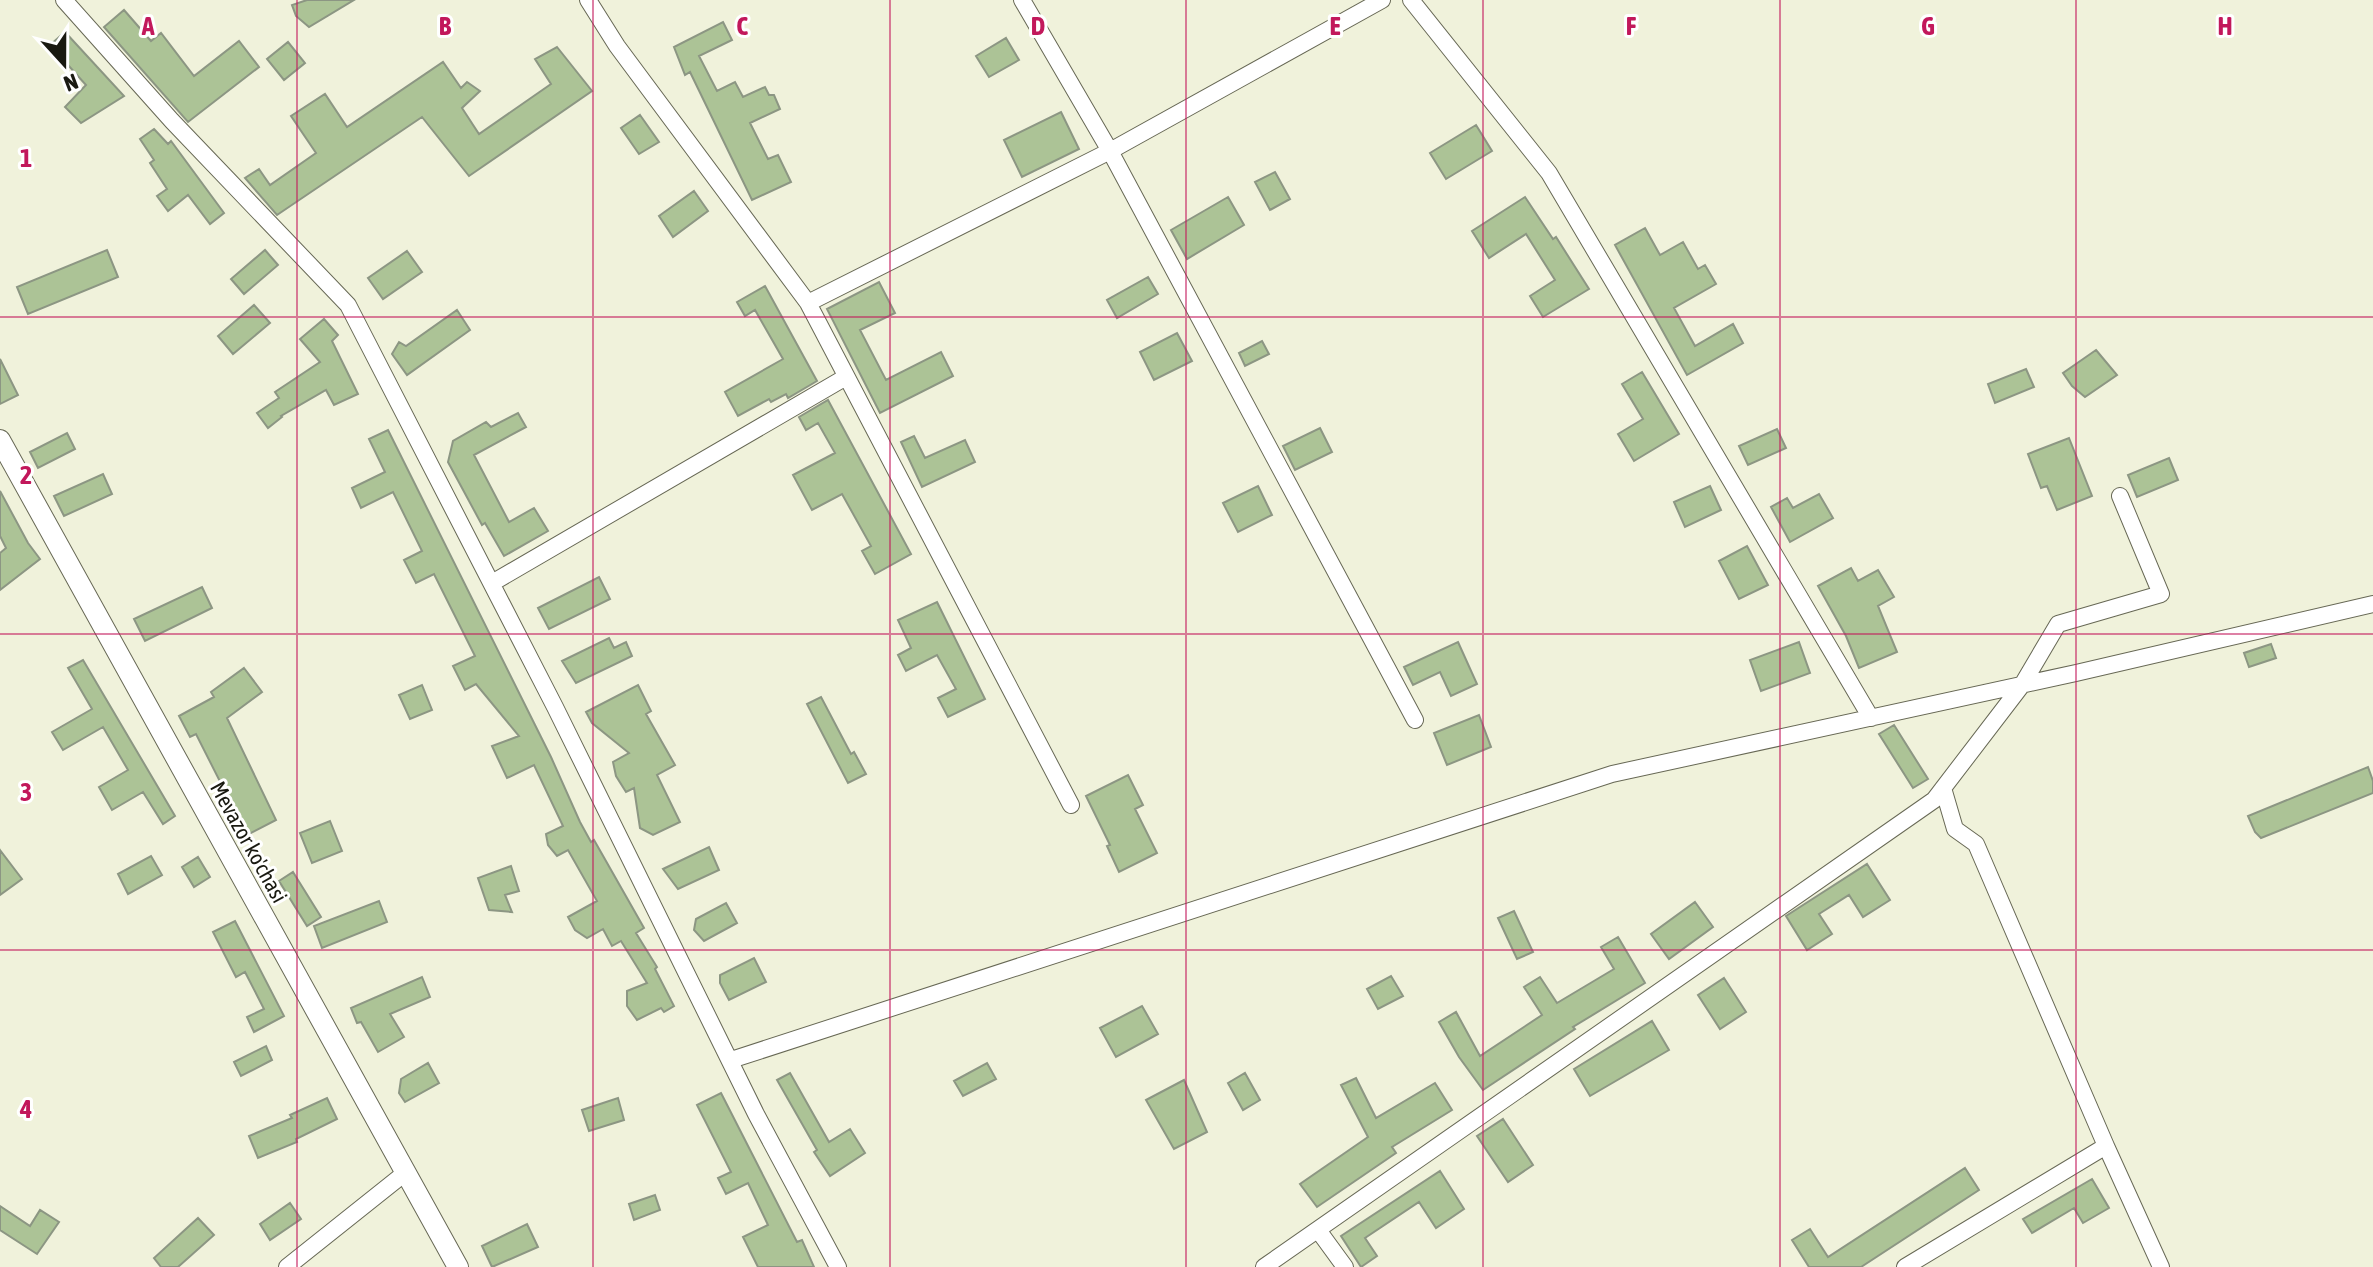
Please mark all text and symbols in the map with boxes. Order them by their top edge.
text: A [141,11,155,41]
text: B [439,11,452,41]
text: C [736,11,748,41]
text: D [1031,11,1045,41]
text: E [1329,11,1341,41]
text: F [1626,11,1637,41]
text: G [1921,11,1935,41]
text: H [2217,11,2233,41]
north arrow [24,24,104,104]
text: N [60,68,82,97]
text: 1 [20,143,32,173]
text: 2 [20,460,32,490]
text: 3 [20,777,32,807]
street label: Mevazor ko'chasi [205,777,293,907]
text: 4 [19,1094,32,1124]

